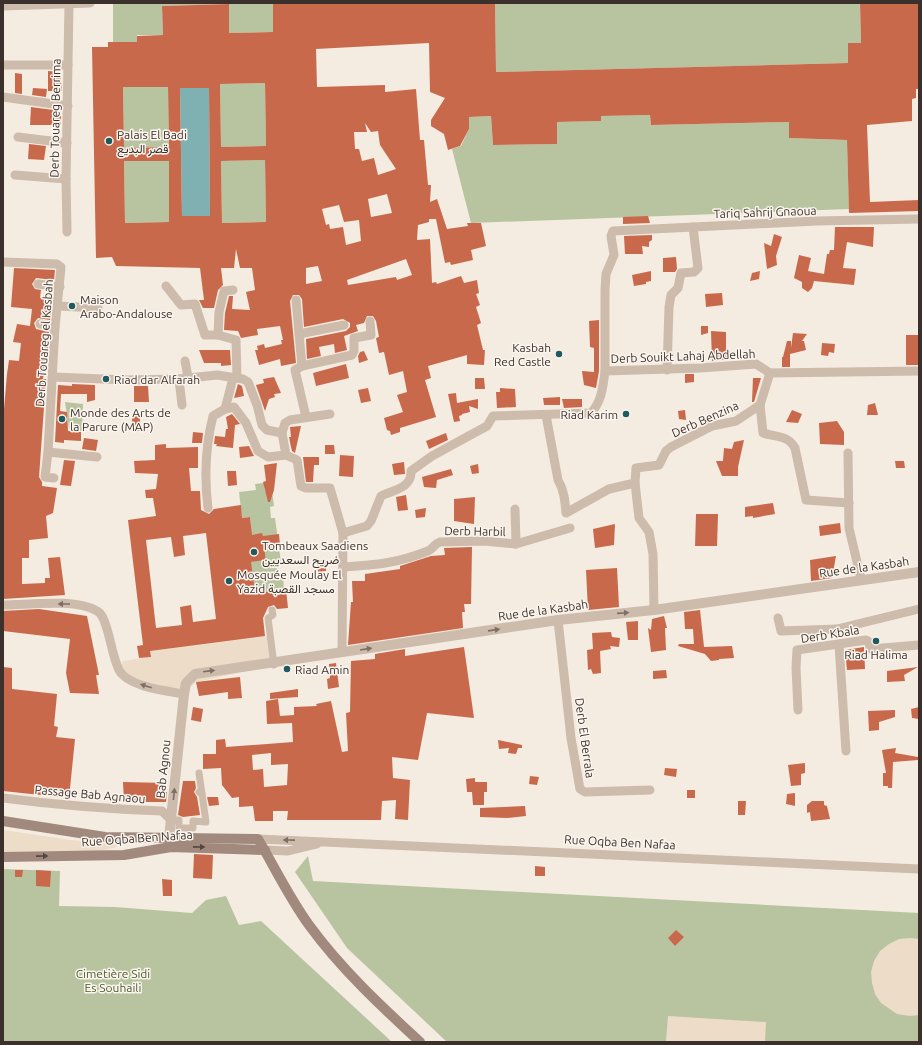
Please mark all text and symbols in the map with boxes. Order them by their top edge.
street label: Derb Touareg Berrima [47,58,63,178]
place label: Palais El Badi قصر البديع [117,128,187,158]
marker: Palais El Badi قصر البديع [104,136,114,146]
street label: Tariq Sahrij Gnaoua [713,204,817,220]
street label: Derb Touareg el Kasbah [33,279,55,407]
place label: Maison Arabo-Andalouse [80,293,173,320]
marker: Maison Arabo-Andalouse [67,301,77,311]
place label: Kasbah Red Castle [494,341,551,368]
street label: Derb Souikt Lahaj Abdellah [610,347,756,365]
marker: Kasbah Red Castle [554,349,564,359]
place label: Riad dar Alfarah [114,373,200,386]
marker: Riad dar Alfarah [101,374,111,384]
street label: Derb Benzina [669,398,741,440]
place label: Monde des Arts de la Parure (MAP) [70,406,171,434]
place label: Riad Karim [560,408,618,421]
marker: Riad Karim [621,409,631,419]
marker: Monde des Arts de la Parure (MAP) [57,414,67,424]
street label: Derb Harbil [444,524,506,538]
place label: Tombeaux Saadiens ضريح السعديين [262,539,368,569]
marker: Tombeaux Saadiens ضريح السعديين [249,547,259,557]
street label: Rue de la Kasbah [818,554,910,580]
place label: Mosquée Moulay El Yazid مسجد القصبة [237,568,342,596]
marker: Mosquée Moulay El Yazid مسجد القصبة [224,576,234,586]
street label: Rue de la Kasbah [497,597,589,623]
one-way arrow [57,601,70,607]
one-way arrow [617,609,629,616]
street label: Derb Kbala [800,623,860,645]
one-way arrow [488,627,500,633]
marker: Riad Halima [871,636,881,646]
one-way arrow [360,645,372,651]
place label: Riad Halima [844,648,908,661]
place label: Riad Amin [295,663,349,676]
marker: Riad Amin [282,664,292,674]
one-way arrow [203,668,215,674]
one-way arrow [139,682,151,688]
street label: Derb El Berrala [573,697,597,779]
street label: Bab Agnou [153,739,173,799]
street label: Passage Bab Agnaou [34,783,146,805]
one-way arrow [171,788,177,800]
street label: Rue Oqba Ben Nafaa [81,828,193,848]
street label: Rue Oqba Ben Nafaa [564,833,676,851]
one-way arrow [282,837,295,843]
one-way arrow [193,844,206,850]
one-way arrow [36,853,49,859]
park label: Cimetière Sidi Es Souhaili [76,967,150,994]

